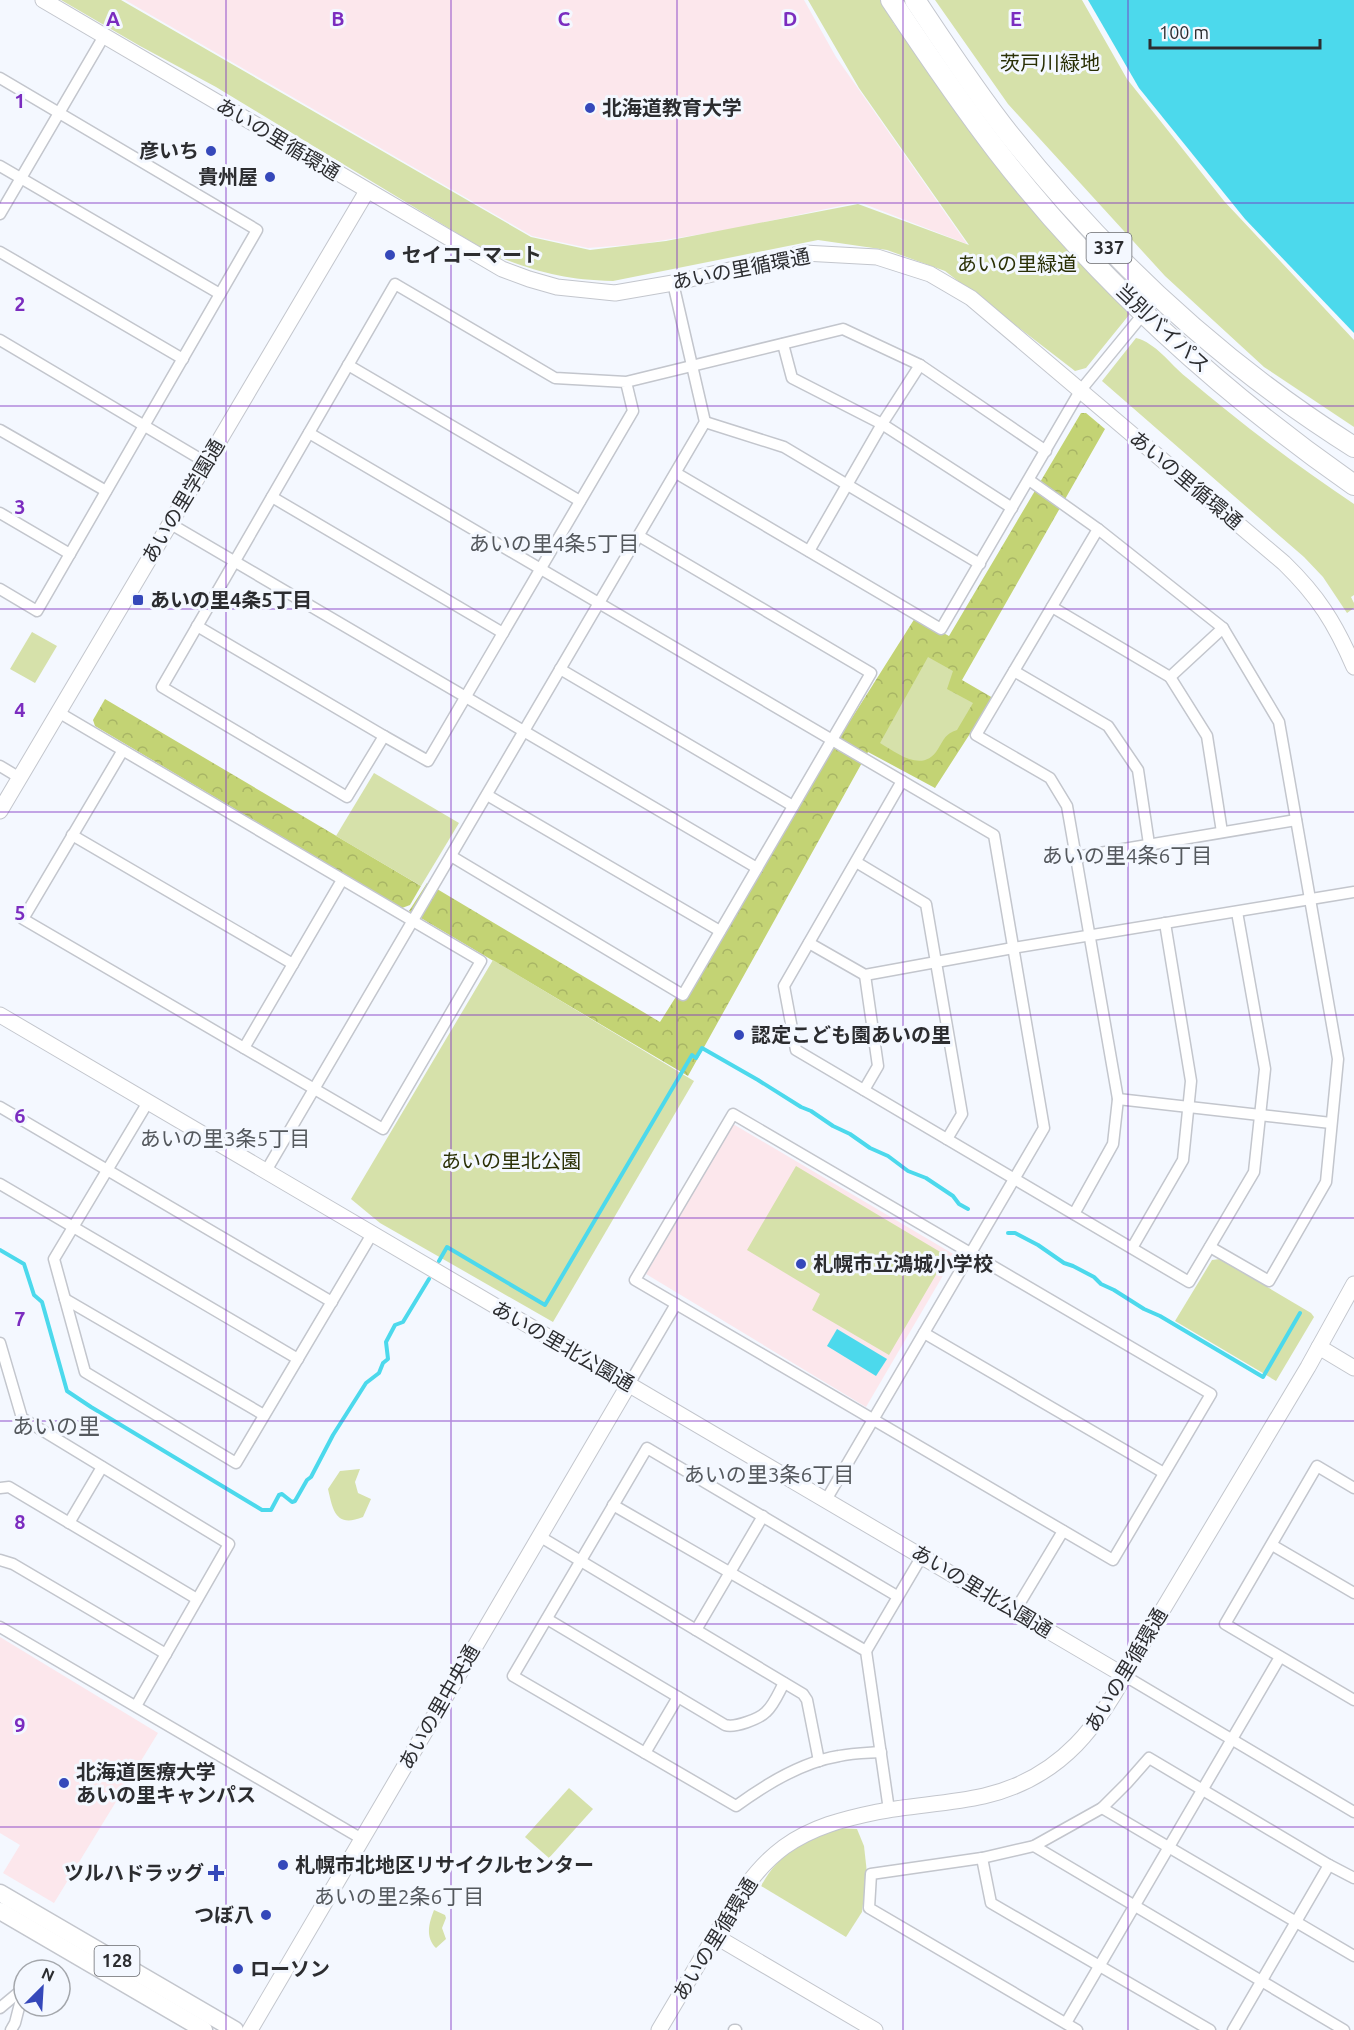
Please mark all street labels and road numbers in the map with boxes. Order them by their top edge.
street label: あいの里循環通 [212,93,344,184]
road number: 337 [1086,233,1132,263]
street label: あいの里循環通 [670,244,812,293]
street label: 当別バイパス [1112,278,1215,377]
street label: あいの里循環通 [1125,426,1247,533]
street label: あいの里学園通 [137,435,228,567]
street label: あいの里北公園通 [488,1296,638,1396]
street label: あいの里北公園通 [908,1540,1057,1642]
street label: あいの里循環通 [1080,1604,1171,1736]
street label: あいの里中央通 [394,1640,484,1773]
street label: あいの里循環通 [668,1873,761,2004]
road number: 128 [94,1946,140,1976]

